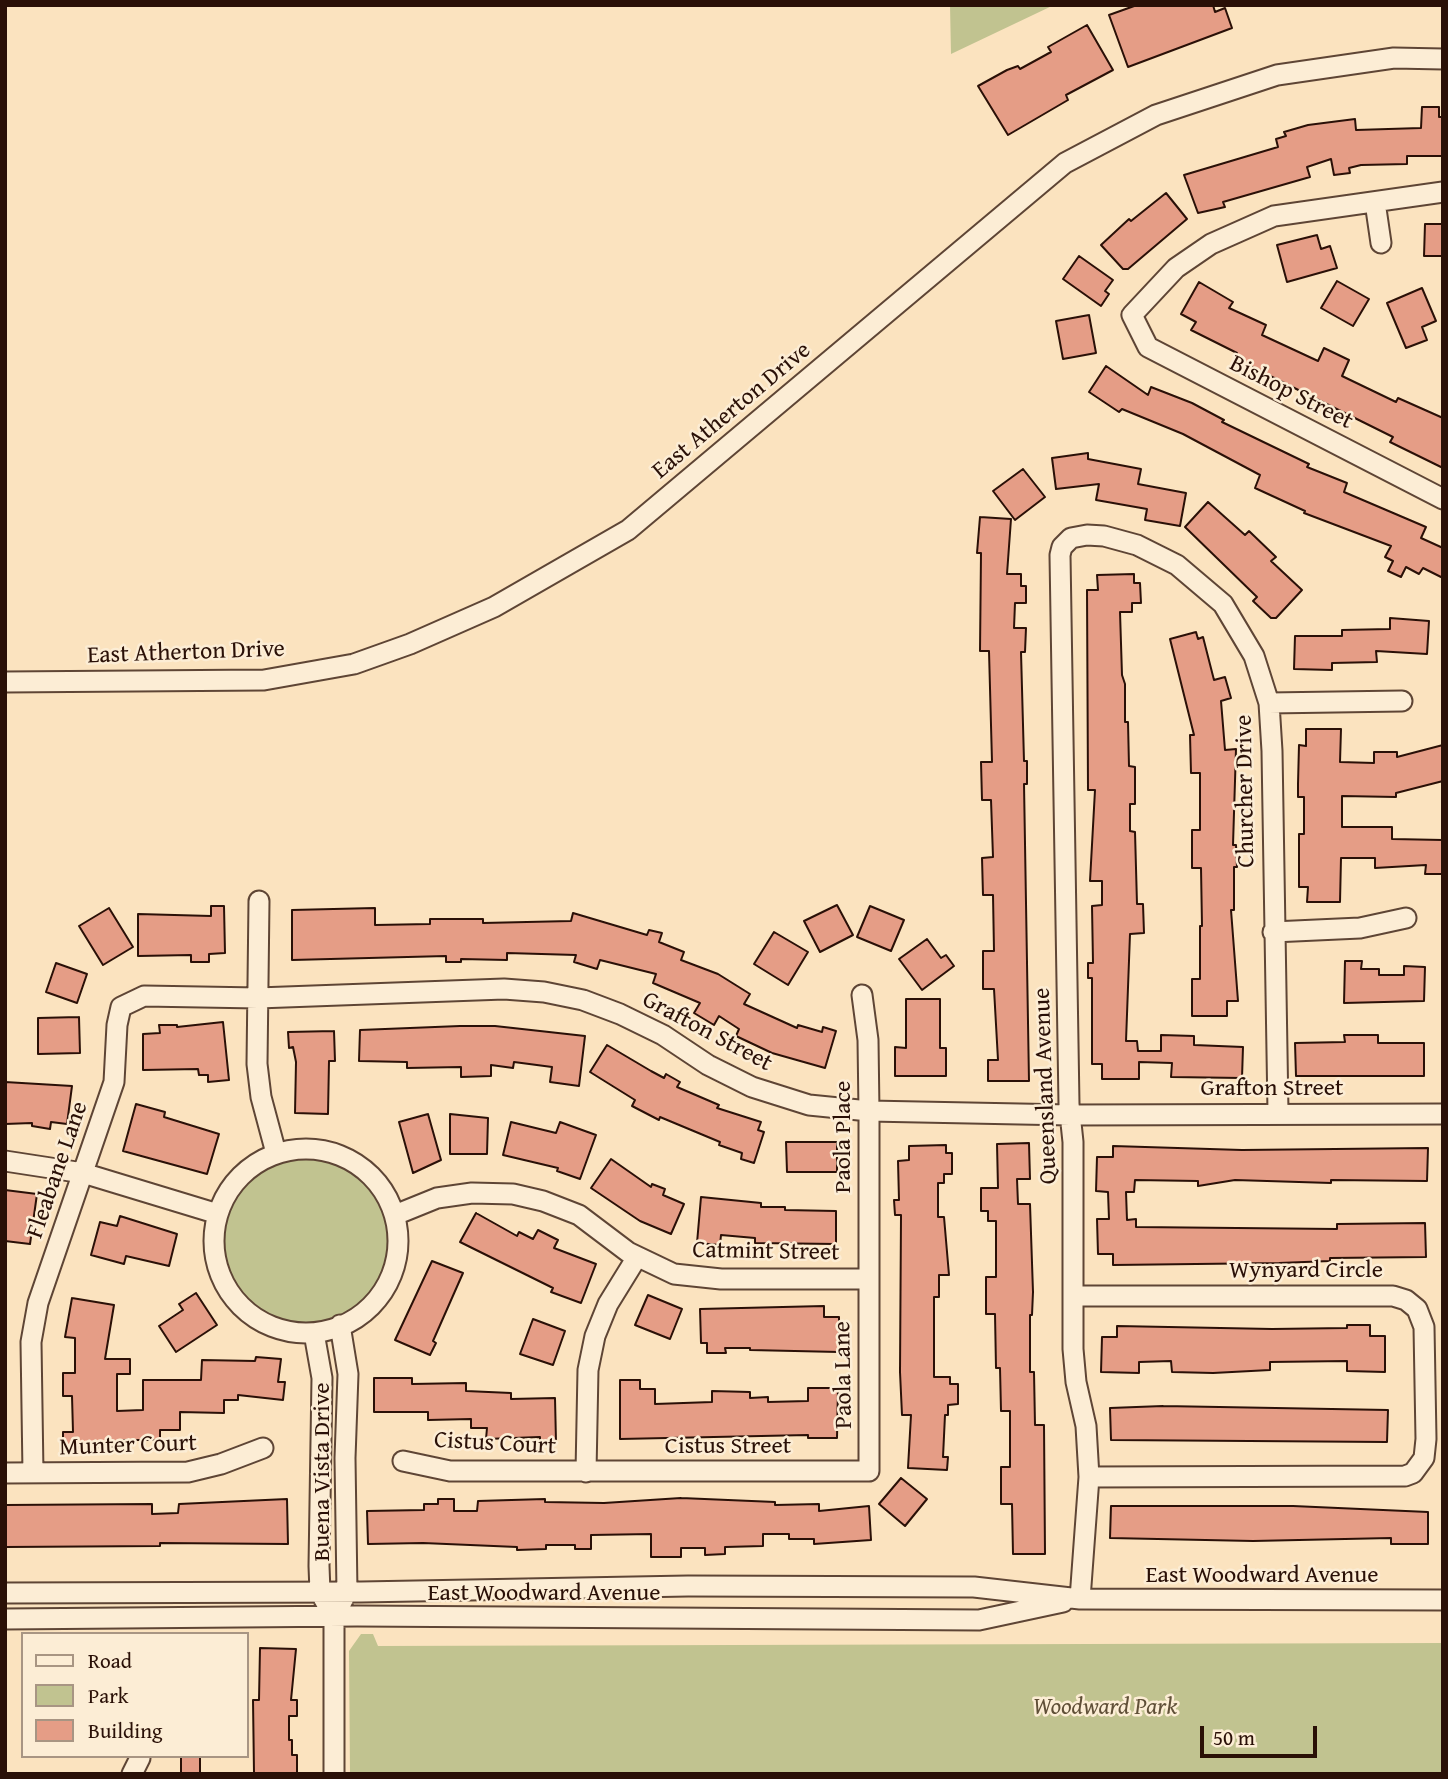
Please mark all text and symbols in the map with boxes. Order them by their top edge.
street label: East Atherton Drive [647,336,817,486]
street label: Bishop Street [1225,350,1357,436]
street label: East Atherton Drive [87,635,285,671]
street label: Churcher Drive [1230,714,1262,868]
street label: Grafton Street [637,986,777,1078]
street label: Queensland Avenue [1028,987,1064,1185]
street label: Grafton Street [1200,1075,1344,1103]
street label: Paola Place [830,1081,858,1193]
street label: Fleabane Lane [21,1098,95,1242]
street label: Catmint Street [692,1236,840,1268]
street label: Wynyard Circle [1229,1257,1383,1285]
street label: Paola Lane [829,1321,859,1429]
street label: Buena Vista Drive [309,1383,337,1561]
street label: Cistus Court [433,1426,557,1462]
street label: Munter Court [59,1429,197,1463]
street label: Cistus Street [665,1433,791,1461]
street label: East Woodward Avenue [1145,1562,1379,1590]
street label: East Woodward Avenue [427,1580,661,1608]
legend [21,1632,248,1758]
text: Road [88,1645,132,1676]
text: Park [88,1680,129,1711]
park label: Woodward Park [1033,1694,1177,1722]
scale bar [1203,1712,1320,1756]
text: Building [88,1715,162,1746]
text: 50 m [1213,1722,1255,1753]

